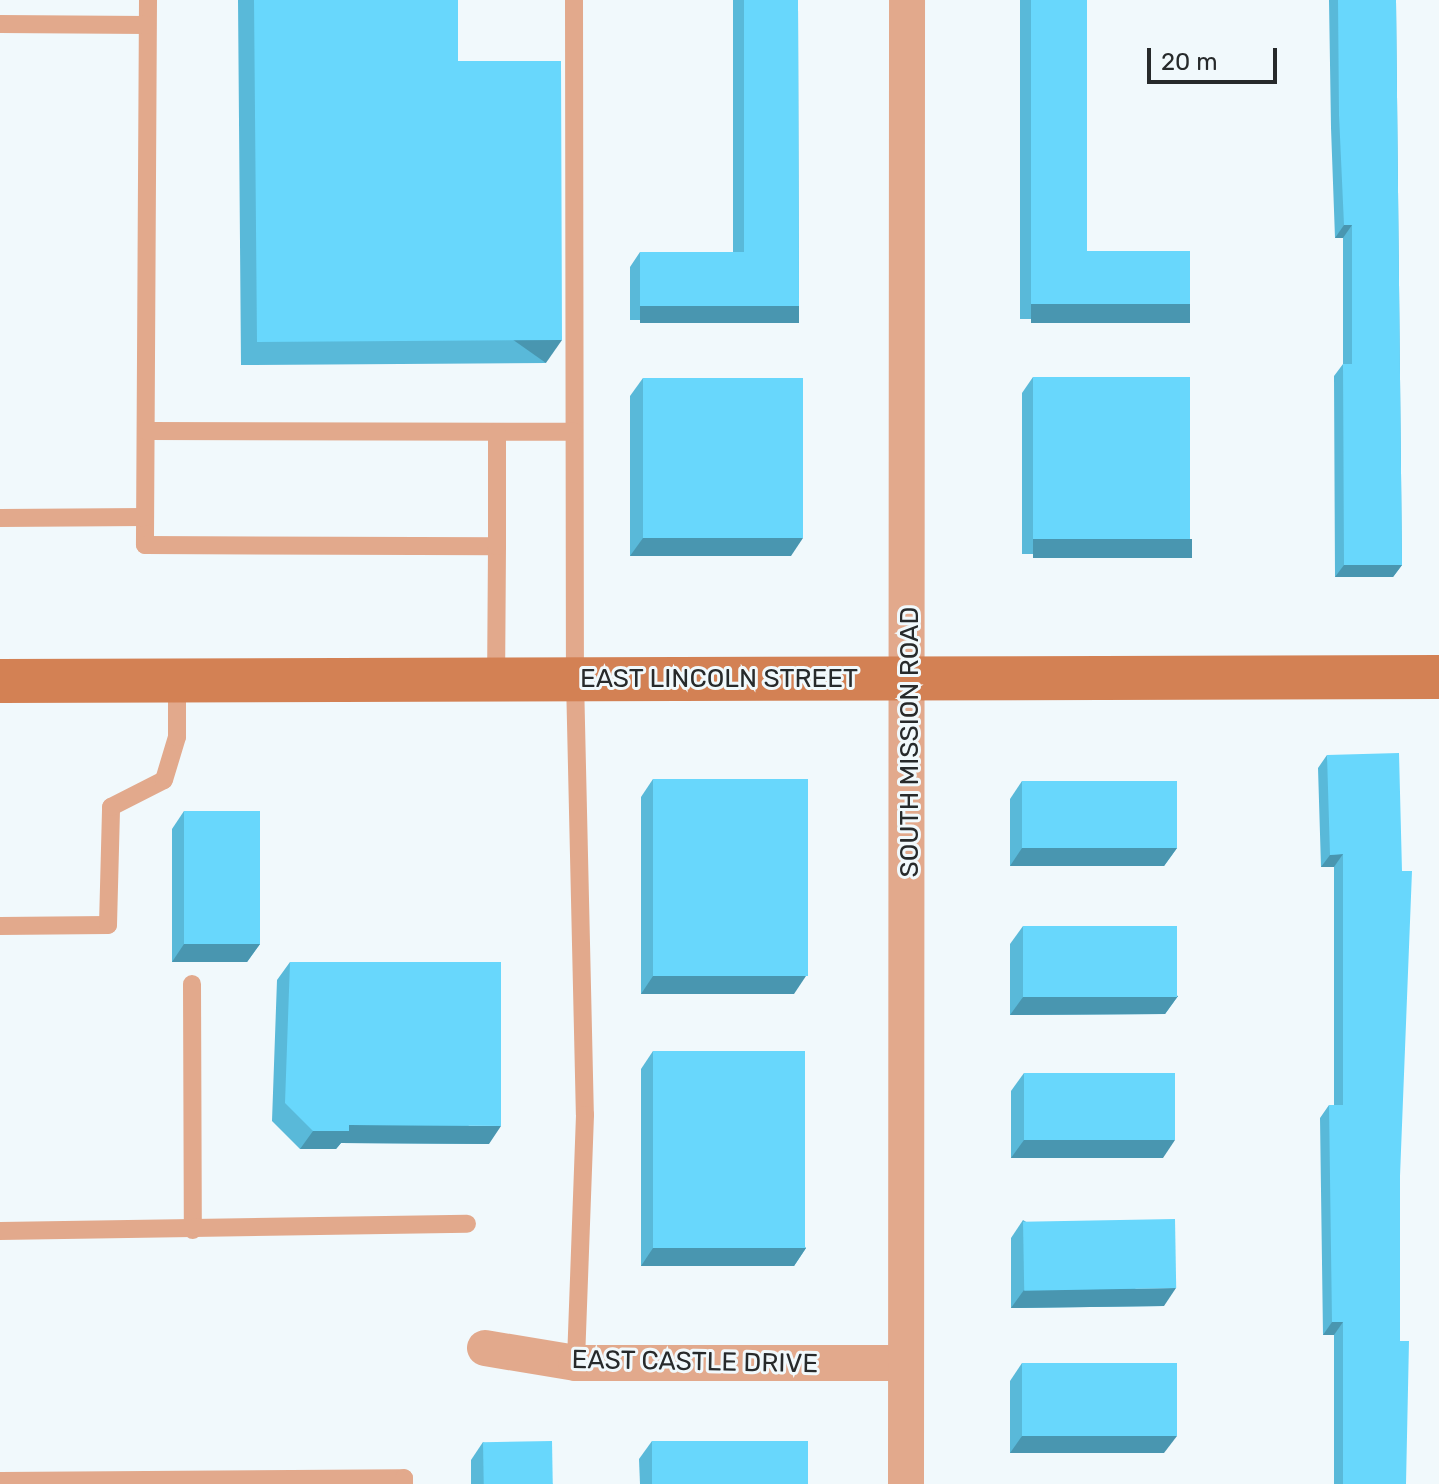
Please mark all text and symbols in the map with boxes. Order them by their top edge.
scale bar [1151,32,1281,82]
text: 20 m [1161,48,1218,76]
street label: SOUTH MISSION ROAD [894,607,926,877]
street label: EAST LINCOLN STREET [580,663,858,695]
street label: EAST CASTLE DRIVE [571,1344,819,1380]

